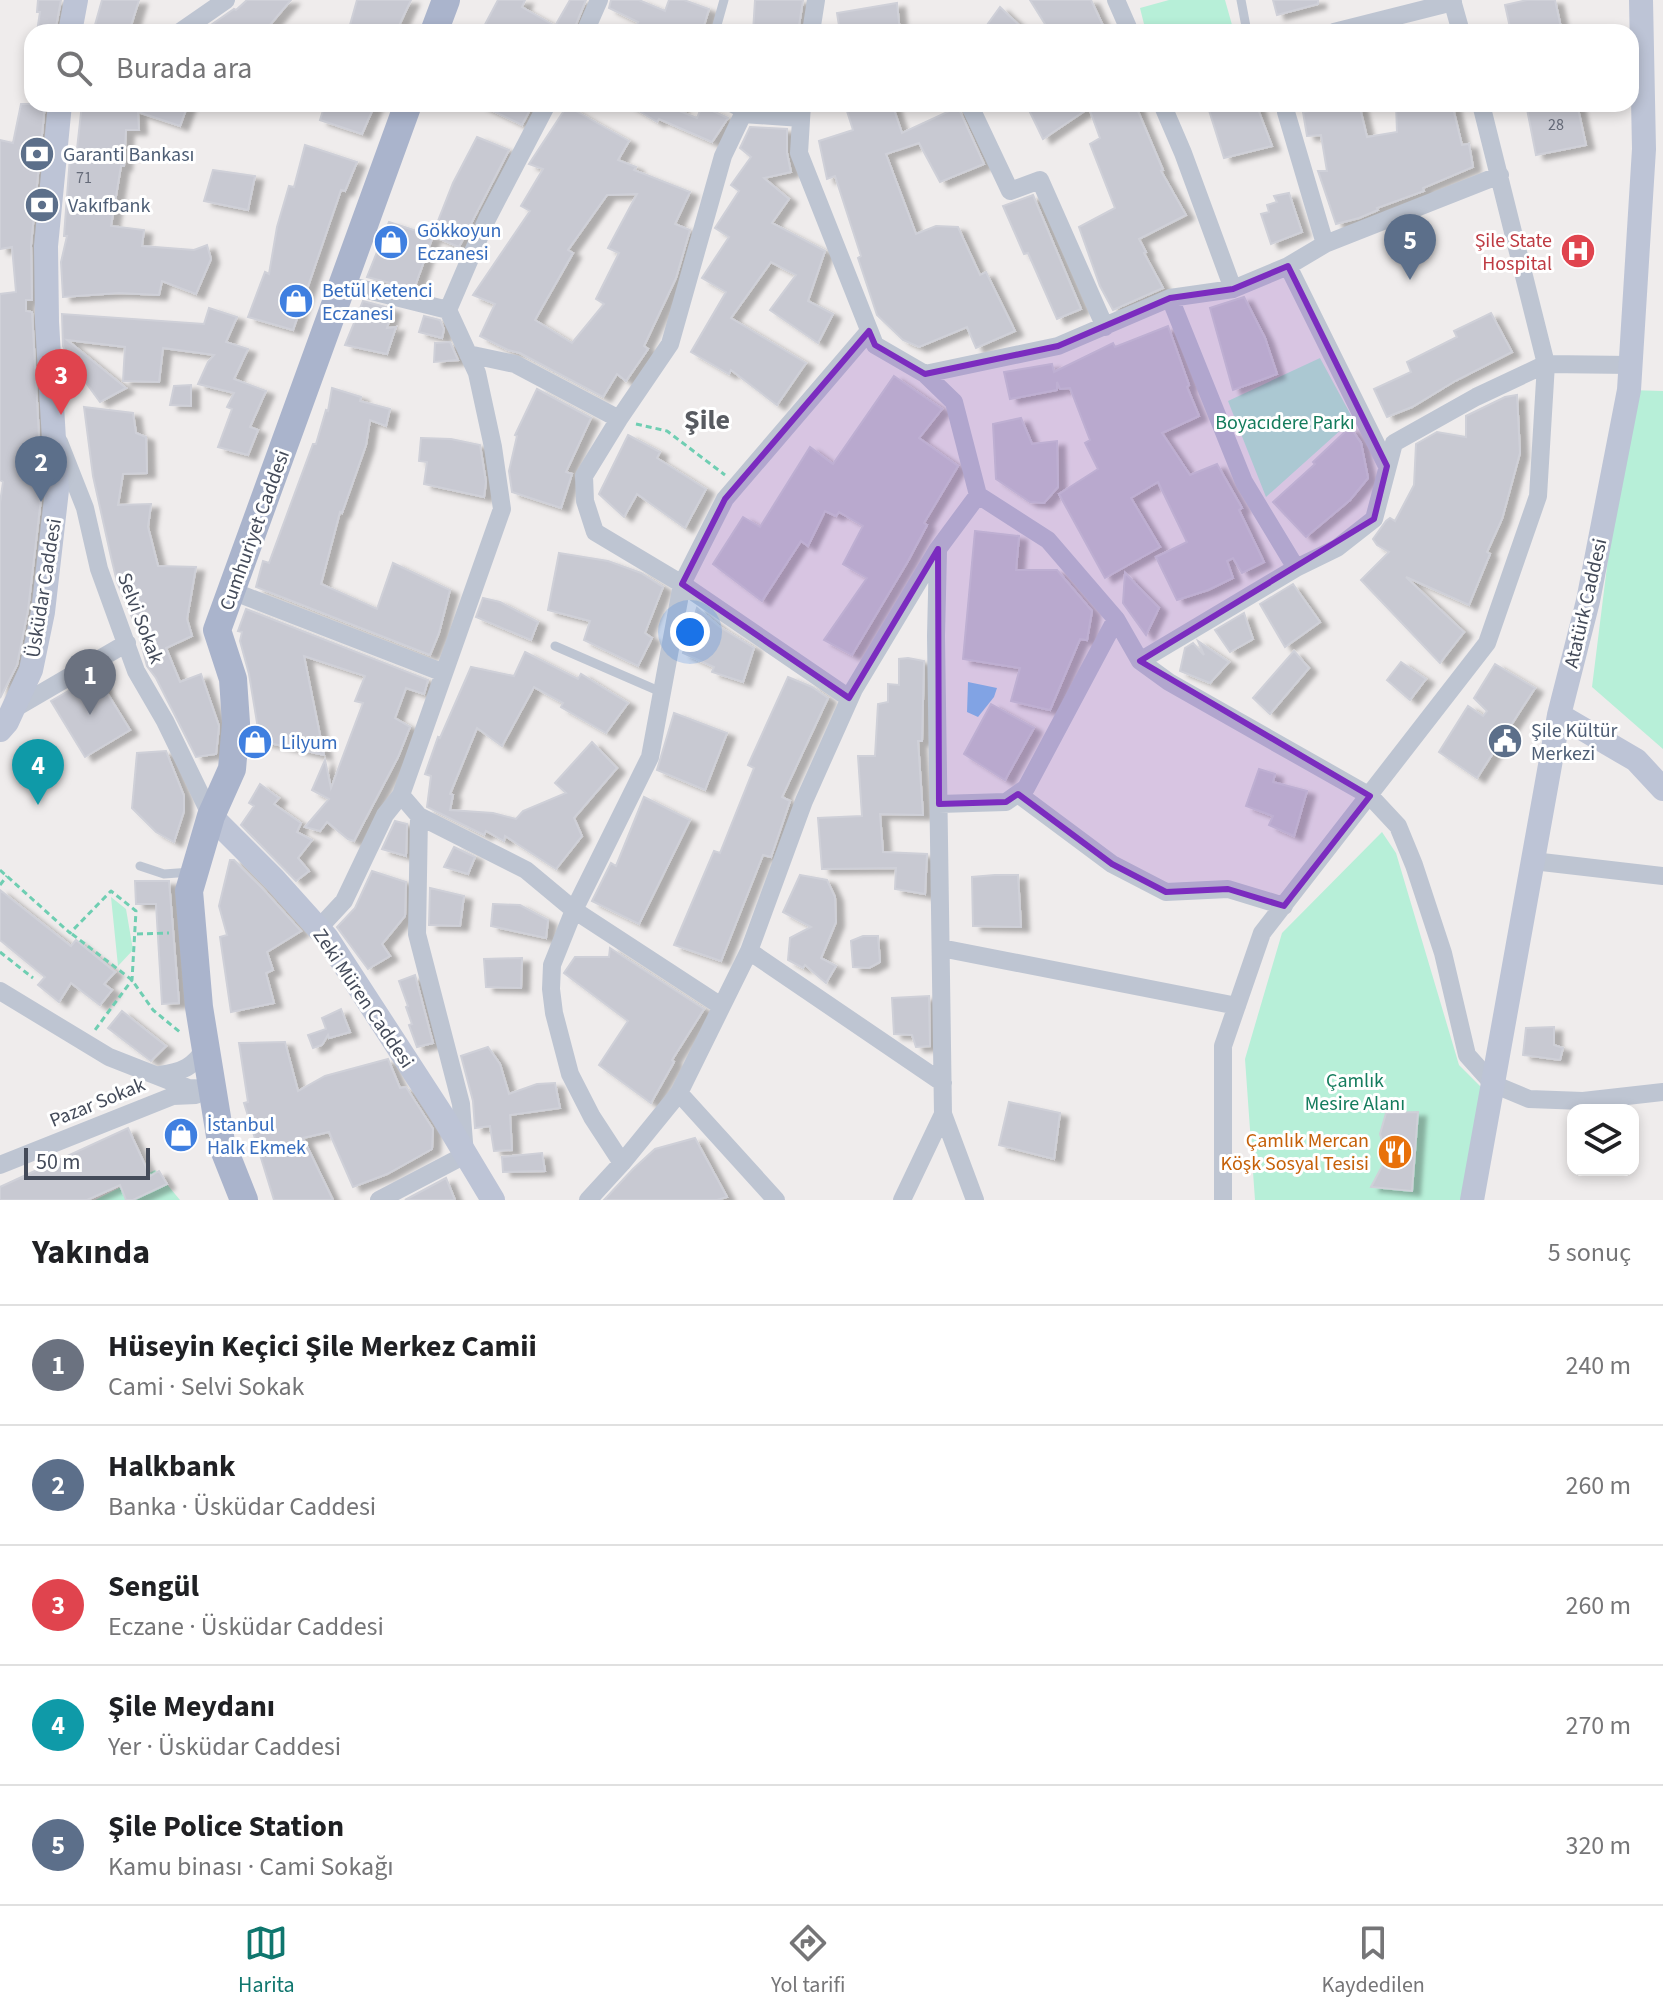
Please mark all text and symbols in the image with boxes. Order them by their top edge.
search box [24,24,1639,112]
icon: search [52,46,96,90]
text: Burada ara [116,47,253,90]
house number: 28 [1548,114,1564,136]
bank icon: Garanti Bankası [18,135,56,173]
place label: Garanti Bankası [63,141,194,169]
house number: 71 [76,167,92,189]
bank icon: Vakıfbank [23,186,61,224]
place label: Vakıfbank [68,192,150,220]
pin: 5 [1384,214,1436,280]
place label: Gökkoyun Eczanesi [417,217,502,268]
shop icon: Gökkoyun Eczanesi [372,223,410,261]
place label: Şile State Hospital [1475,227,1552,278]
hospital icon: Şile State Hospital [1559,232,1597,270]
place label: Betül Ketenci Eczanesi [322,277,433,328]
shop icon: Betül Ketenci Eczanesi [277,282,315,320]
pin: 3 [35,349,87,415]
district label: Şile [684,400,730,440]
park label: Boyacıdere Parkı [1215,409,1355,437]
pin: 2 [15,436,67,502]
street label: Cumhuriyet Caddesi [213,446,297,615]
street label: Üsküdar Caddesi [19,516,69,660]
street label: Atatürk Caddesi [1557,536,1614,671]
street label: Selvi Sokak [110,569,170,668]
your location [670,612,710,652]
pin: 1 [64,649,116,715]
place label: Şile Kültür Merkezi [1531,717,1618,768]
public building icon: Şile Kültür Merkezi [1486,722,1524,760]
shop icon: Lilyum [236,723,274,761]
place label: Lilyum [281,729,338,757]
pin: 4 [12,739,64,805]
street label: Zeki Müren Caddesi [306,923,420,1074]
park label: Çamlık Mesire Alanı [1305,1067,1405,1118]
street label: Pazar Sokak [45,1071,149,1135]
map controls [1567,1104,1639,1176]
button: layers [1567,1104,1639,1176]
place label: İstanbul Halk Ekmek [207,1111,306,1162]
shop icon: İstanbul Halk Ekmek [162,1116,200,1154]
place label: Çamlık Mercan Köşk Sosyal Tesisi [1221,1127,1369,1178]
restaurant icon: Çamlık Mercan Köşk Sosyal Tesisi [1376,1133,1414,1171]
scale bar [24,1144,150,1180]
text: 50 m [36,1146,81,1178]
text: Yakında [32,1228,150,1277]
text: 5 sonuç [1548,1234,1631,1271]
text: Hüseyin Keçici Şile Merkez Camii [108,1325,537,1368]
text: 1 [51,1347,65,1384]
text: 240 m [1565,1347,1631,1384]
text: Cami · Selvi Sokak [108,1368,304,1405]
text: Halkbank [108,1445,235,1488]
text: 2 [51,1467,65,1504]
text: 260 m [1565,1467,1631,1504]
text: Banka · Üsküdar Caddesi [108,1488,376,1525]
text: Sengül [108,1565,199,1608]
text: 3 [51,1587,65,1624]
text: 260 m [1565,1587,1631,1624]
text: Eczane · Üsküdar Caddesi [108,1608,384,1645]
text: Şile Meydanı [108,1685,275,1728]
text: 4 [51,1707,65,1744]
text: 270 m [1565,1707,1631,1744]
text: Yer · Üsküdar Caddesi [108,1728,341,1765]
text: Şile Police Station [108,1805,344,1848]
text: 5 [51,1827,65,1864]
text: 320 m [1565,1827,1631,1864]
text: Kamu binası · Cami Sokağı [108,1848,394,1885]
tab: Harita [238,1921,295,2001]
tab: Yol tarifi [771,1921,845,2001]
tab: Kaydedilen [1322,1921,1425,2001]

